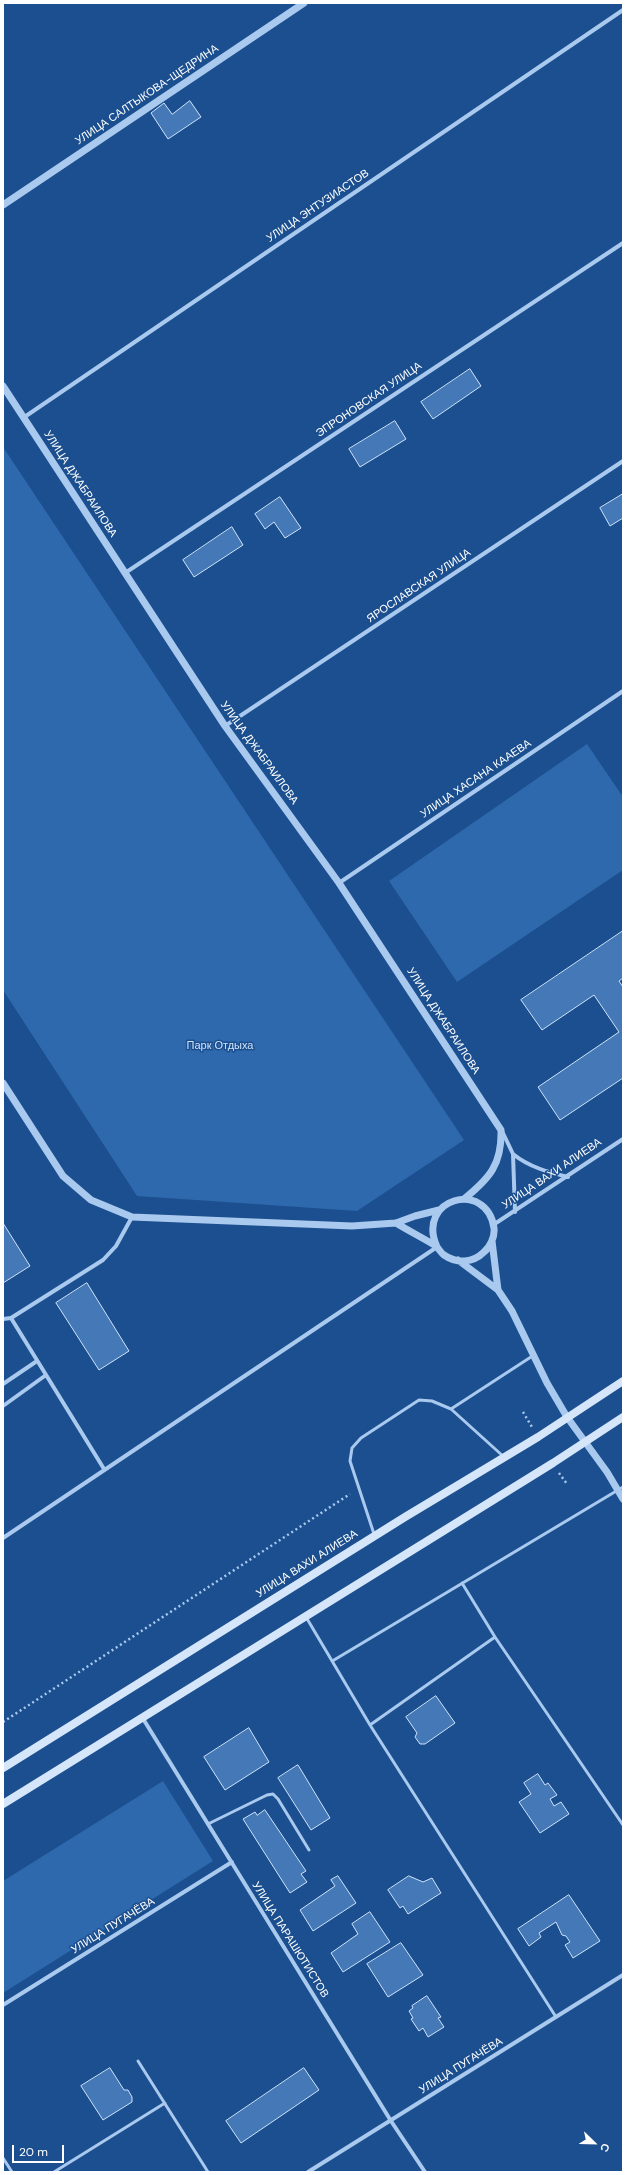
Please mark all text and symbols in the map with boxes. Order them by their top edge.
street label: УЛИЦА САЛТЫКОВА-ЩЕДРИНА [73,42,221,148]
street label: УЛИЦА ЭНТУЗИАСТОВ [264,167,372,245]
street label: ЭПРОНОВСКАЯ УЛИЦА [314,360,424,440]
street label: УЛИЦА ДЖАБРАИЛОВА [41,428,119,540]
street label: ЯРОСЛАВСКАЯ УЛИЦА [365,546,473,626]
street label: УЛИЦА ДЖАБРАИЛОВА [217,699,301,807]
street label: УЛИЦА ХАСАНА КААЕВА [418,737,534,821]
street label: УЛИЦА ДЖАБРАИЛОВА [404,965,482,1077]
park label: Парк Отдыха [187,1039,253,1053]
street label: УЛИЦА ВАХИ АЛИЕВА [500,1136,604,1212]
street label: УЛИЦА ВАХИ АЛИЕВА [254,1527,360,1601]
street label: УЛИЦА ПАРАШЮТИСТОВ [249,1880,331,2000]
street label: УЛИЦА ПУГАЧЁВА [69,1895,157,1957]
street label: УЛИЦА ПУГАЧЁВА [417,2035,505,2097]
north arrow [574,2123,614,2163]
scale bar [14,2137,66,2163]
text: С [597,2141,613,2154]
text: 20 m [19,2144,48,2160]

